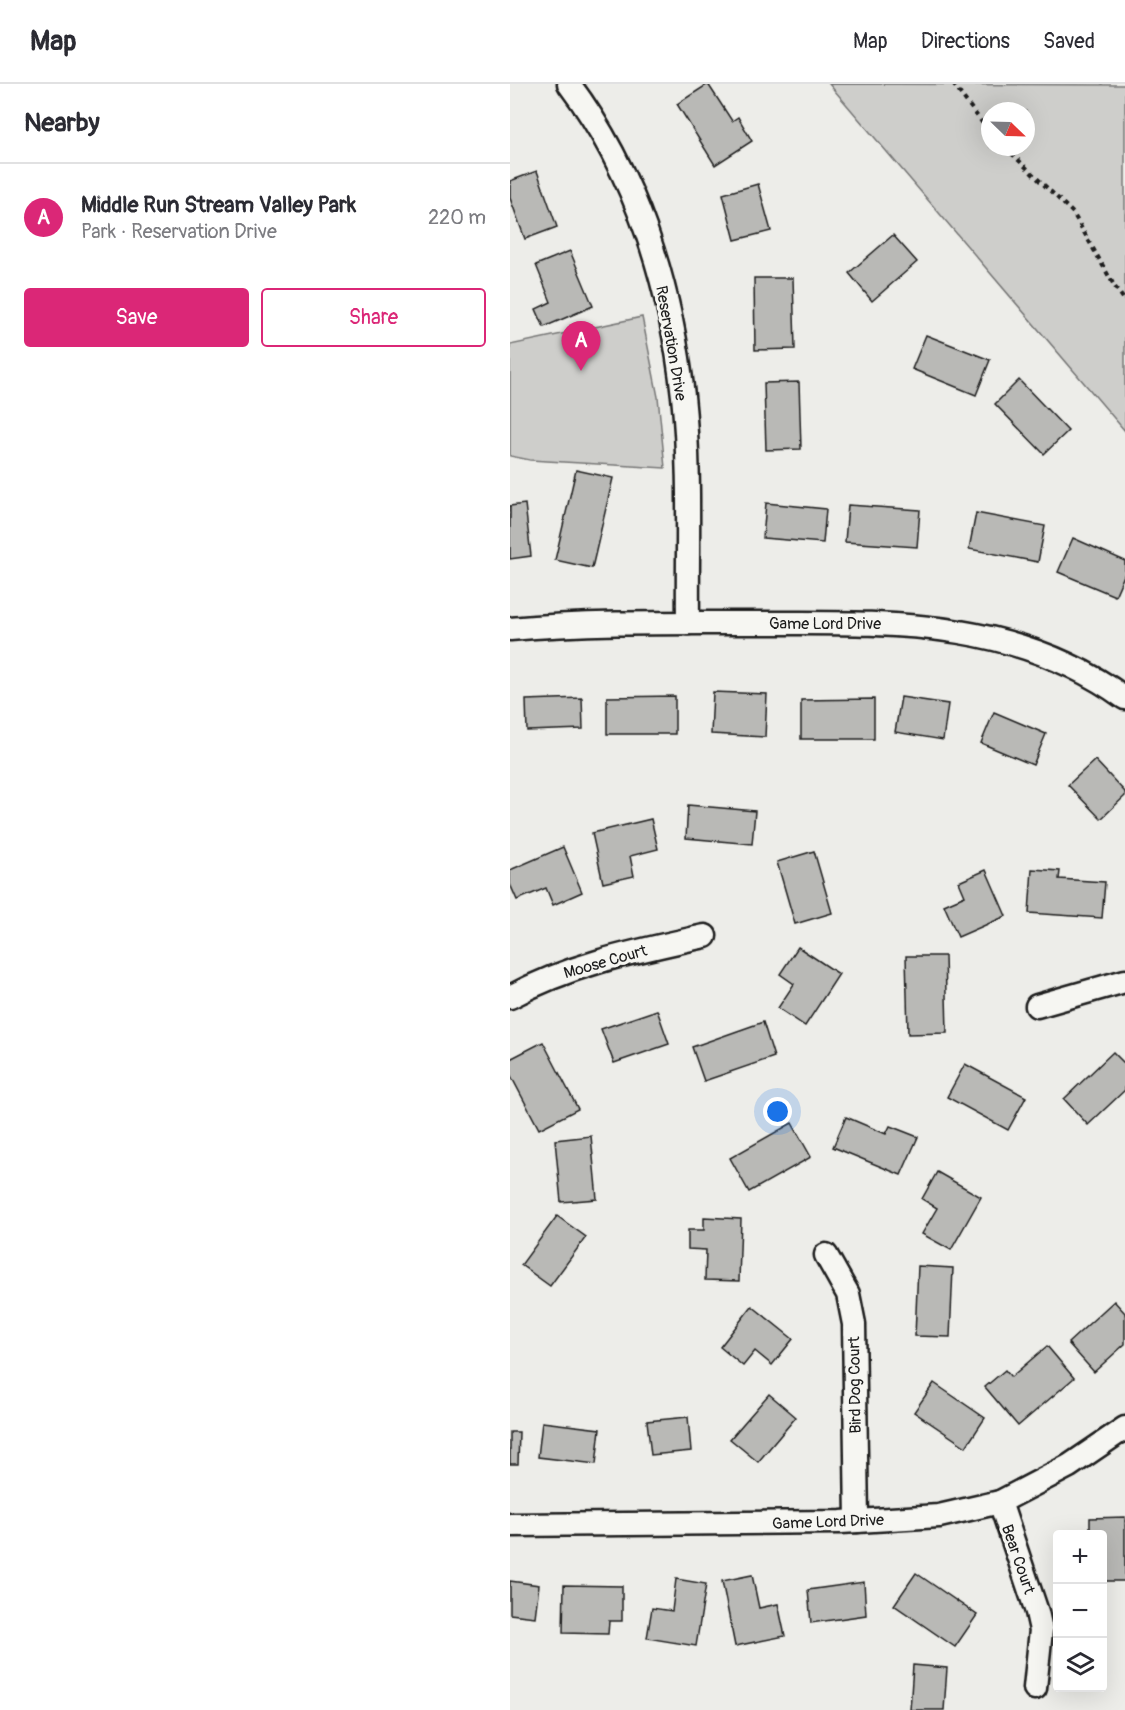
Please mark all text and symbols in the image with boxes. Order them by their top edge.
text: Map [30,24,76,59]
text: Map [853,28,888,55]
text: Directions [921,28,1010,55]
text: Saved [1043,28,1095,55]
north arrow [981,102,1035,156]
text: Nearby [24,107,100,139]
text: Middle Run Stream Valley Park [81,191,356,219]
text: A [37,205,50,230]
text: 220 m [428,205,486,230]
text: Park · Reservation Drive [81,219,277,244]
street label: Reservation Drive [651,284,691,402]
button: Save [24,288,249,347]
button: Share [261,288,486,347]
pin: A [562,322,600,371]
street label: Game Lord Drive [769,614,881,634]
street label: Moose Court [561,940,650,983]
your location [763,1097,792,1126]
street label: Bird Dog Court [844,1336,866,1434]
street label: Game Lord Drive [772,1510,885,1534]
street label: Bear Court [997,1522,1039,1597]
map controls [1053,1530,1107,1692]
button: + [1053,1530,1107,1584]
button: − [1053,1584,1107,1638]
button: layers [1053,1638,1107,1692]

